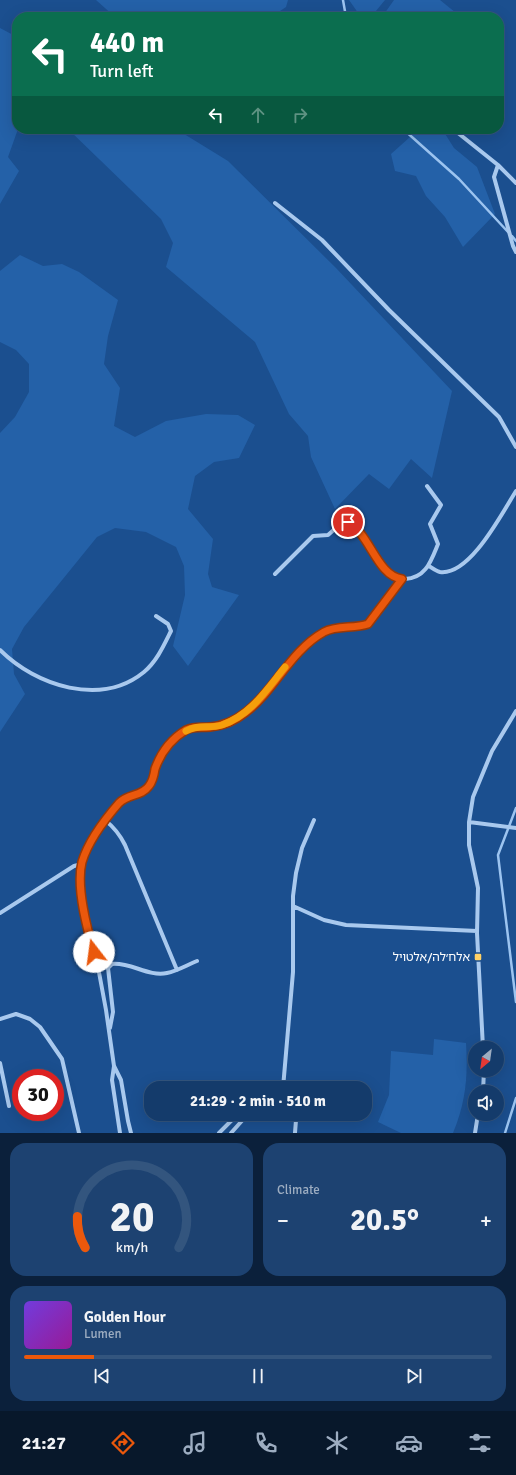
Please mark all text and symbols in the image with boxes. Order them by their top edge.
text: 440 m [90,26,164,60]
icon: left [24,28,76,80]
text: Turn left [90,60,153,82]
icon: left [205,104,227,126]
icon: ahead [247,104,269,126]
icon: right [289,104,311,126]
pin [331,505,365,539]
icon: arrive [337,511,359,533]
position arrow [73,931,115,973]
place label: אלח׳לה/אלטויל [393,950,470,965]
marker: אלח׳לה/אלטויל [473,952,483,962]
north arrow [468,1041,504,1077]
map controls [468,1041,504,1121]
speed limit sign: 30 [12,1069,64,1121]
button: sound [468,1085,504,1121]
text: 21:29 · 2 min · 510 m [190,1092,326,1110]
text: Climate [277,1182,320,1198]
text: 20 [109,1191,154,1242]
text: 20.5° [350,1202,419,1239]
text: − [277,1207,289,1234]
text: + [480,1207,492,1234]
text: km/h [115,1238,148,1255]
text: Golden Hour [84,1308,166,1326]
text: Lumen [84,1326,122,1342]
icon: previous [91,1365,113,1387]
icon: pause [247,1365,269,1387]
icon: next [403,1365,425,1387]
icon: directions [109,1429,137,1457]
icon: music [181,1429,209,1457]
icon: phone [252,1429,280,1457]
icon: climate [323,1429,351,1457]
icon: car [395,1429,423,1457]
icon: filters [466,1429,494,1457]
text: 21:27 [22,1432,66,1454]

